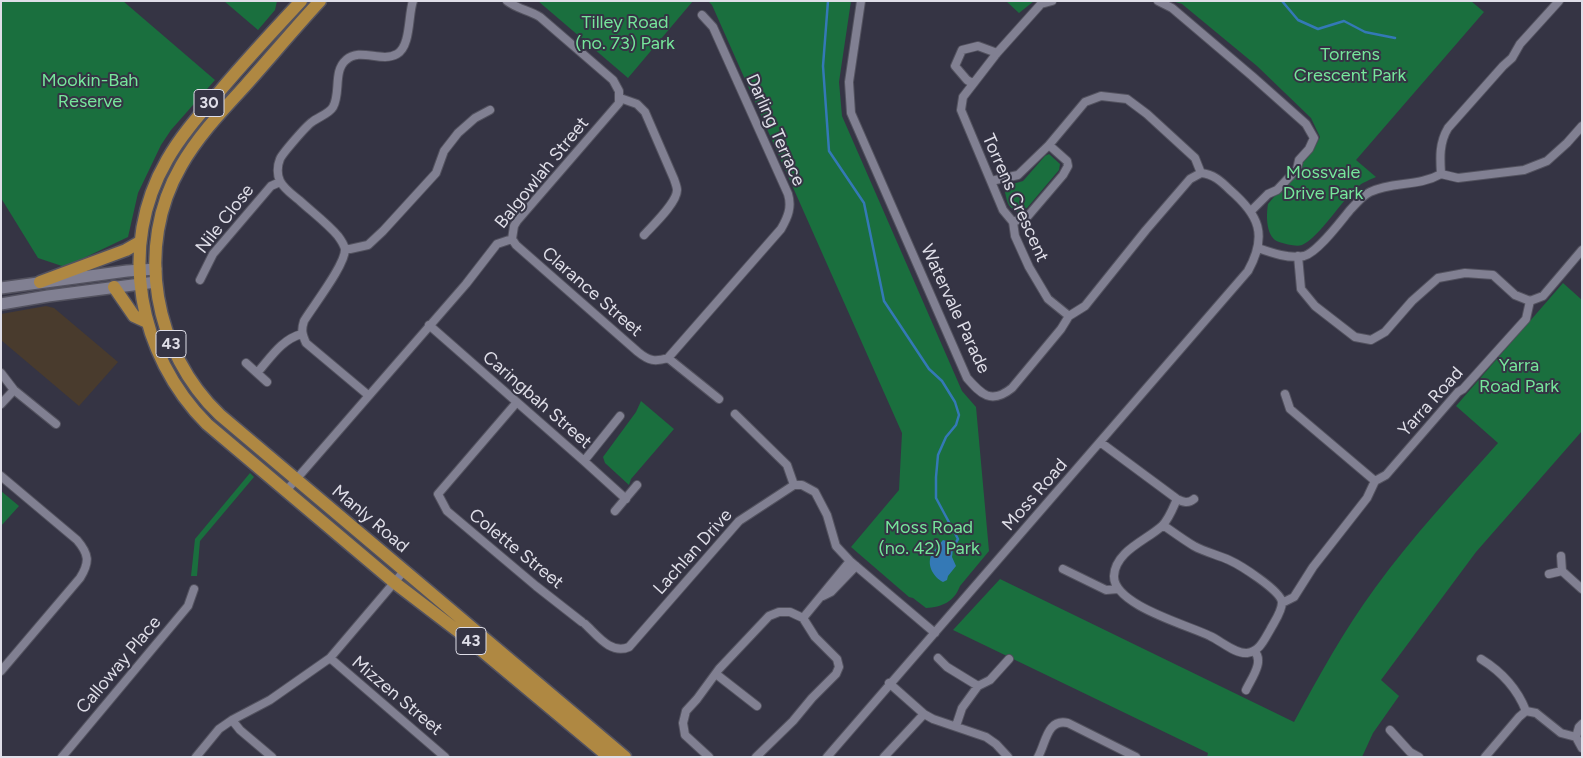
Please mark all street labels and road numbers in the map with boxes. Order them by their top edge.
street label: Darling Terrace [741,71,809,189]
road number: 30 [194,90,224,116]
street label: Balgowlah Street [490,113,594,233]
street label: Torrens Crescent [977,131,1053,265]
street label: Nile Close [191,180,259,258]
street label: Watervale Parade [916,241,994,377]
street label: Clarance Street [537,243,647,341]
road number: 43 [156,330,186,358]
street label: Caringbah Street [478,347,596,453]
street label: Yarra Road [1394,363,1468,441]
street label: Moss Road [998,455,1072,535]
street label: Manly Road [327,481,413,557]
street label: Colette Street [464,504,568,594]
street label: Lachlan Drive [649,505,737,599]
street label: Calloway Place [72,612,166,718]
road number: 43 [456,627,486,654]
street label: Mizzen Street [347,652,447,740]

